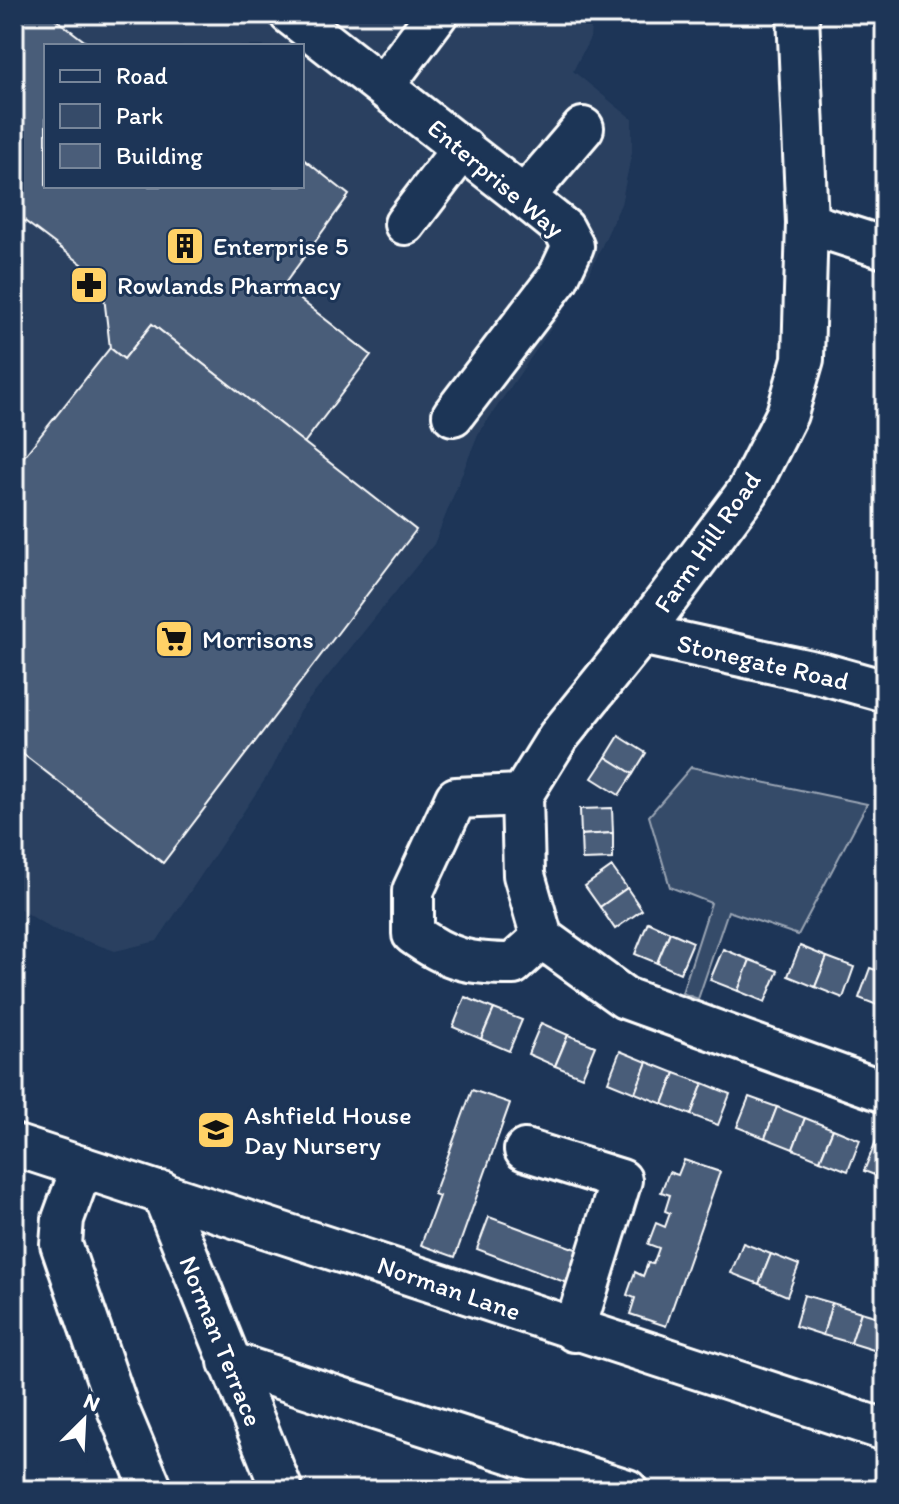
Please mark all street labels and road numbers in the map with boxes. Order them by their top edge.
street label: Enterprise Way [421,112,571,244]
street label: Farm Hill Road [647,465,767,619]
street label: Stonegate Road [674,627,852,697]
street label: Norman Lane [373,1249,525,1327]
street label: Norman Terrace [172,1251,270,1431]

